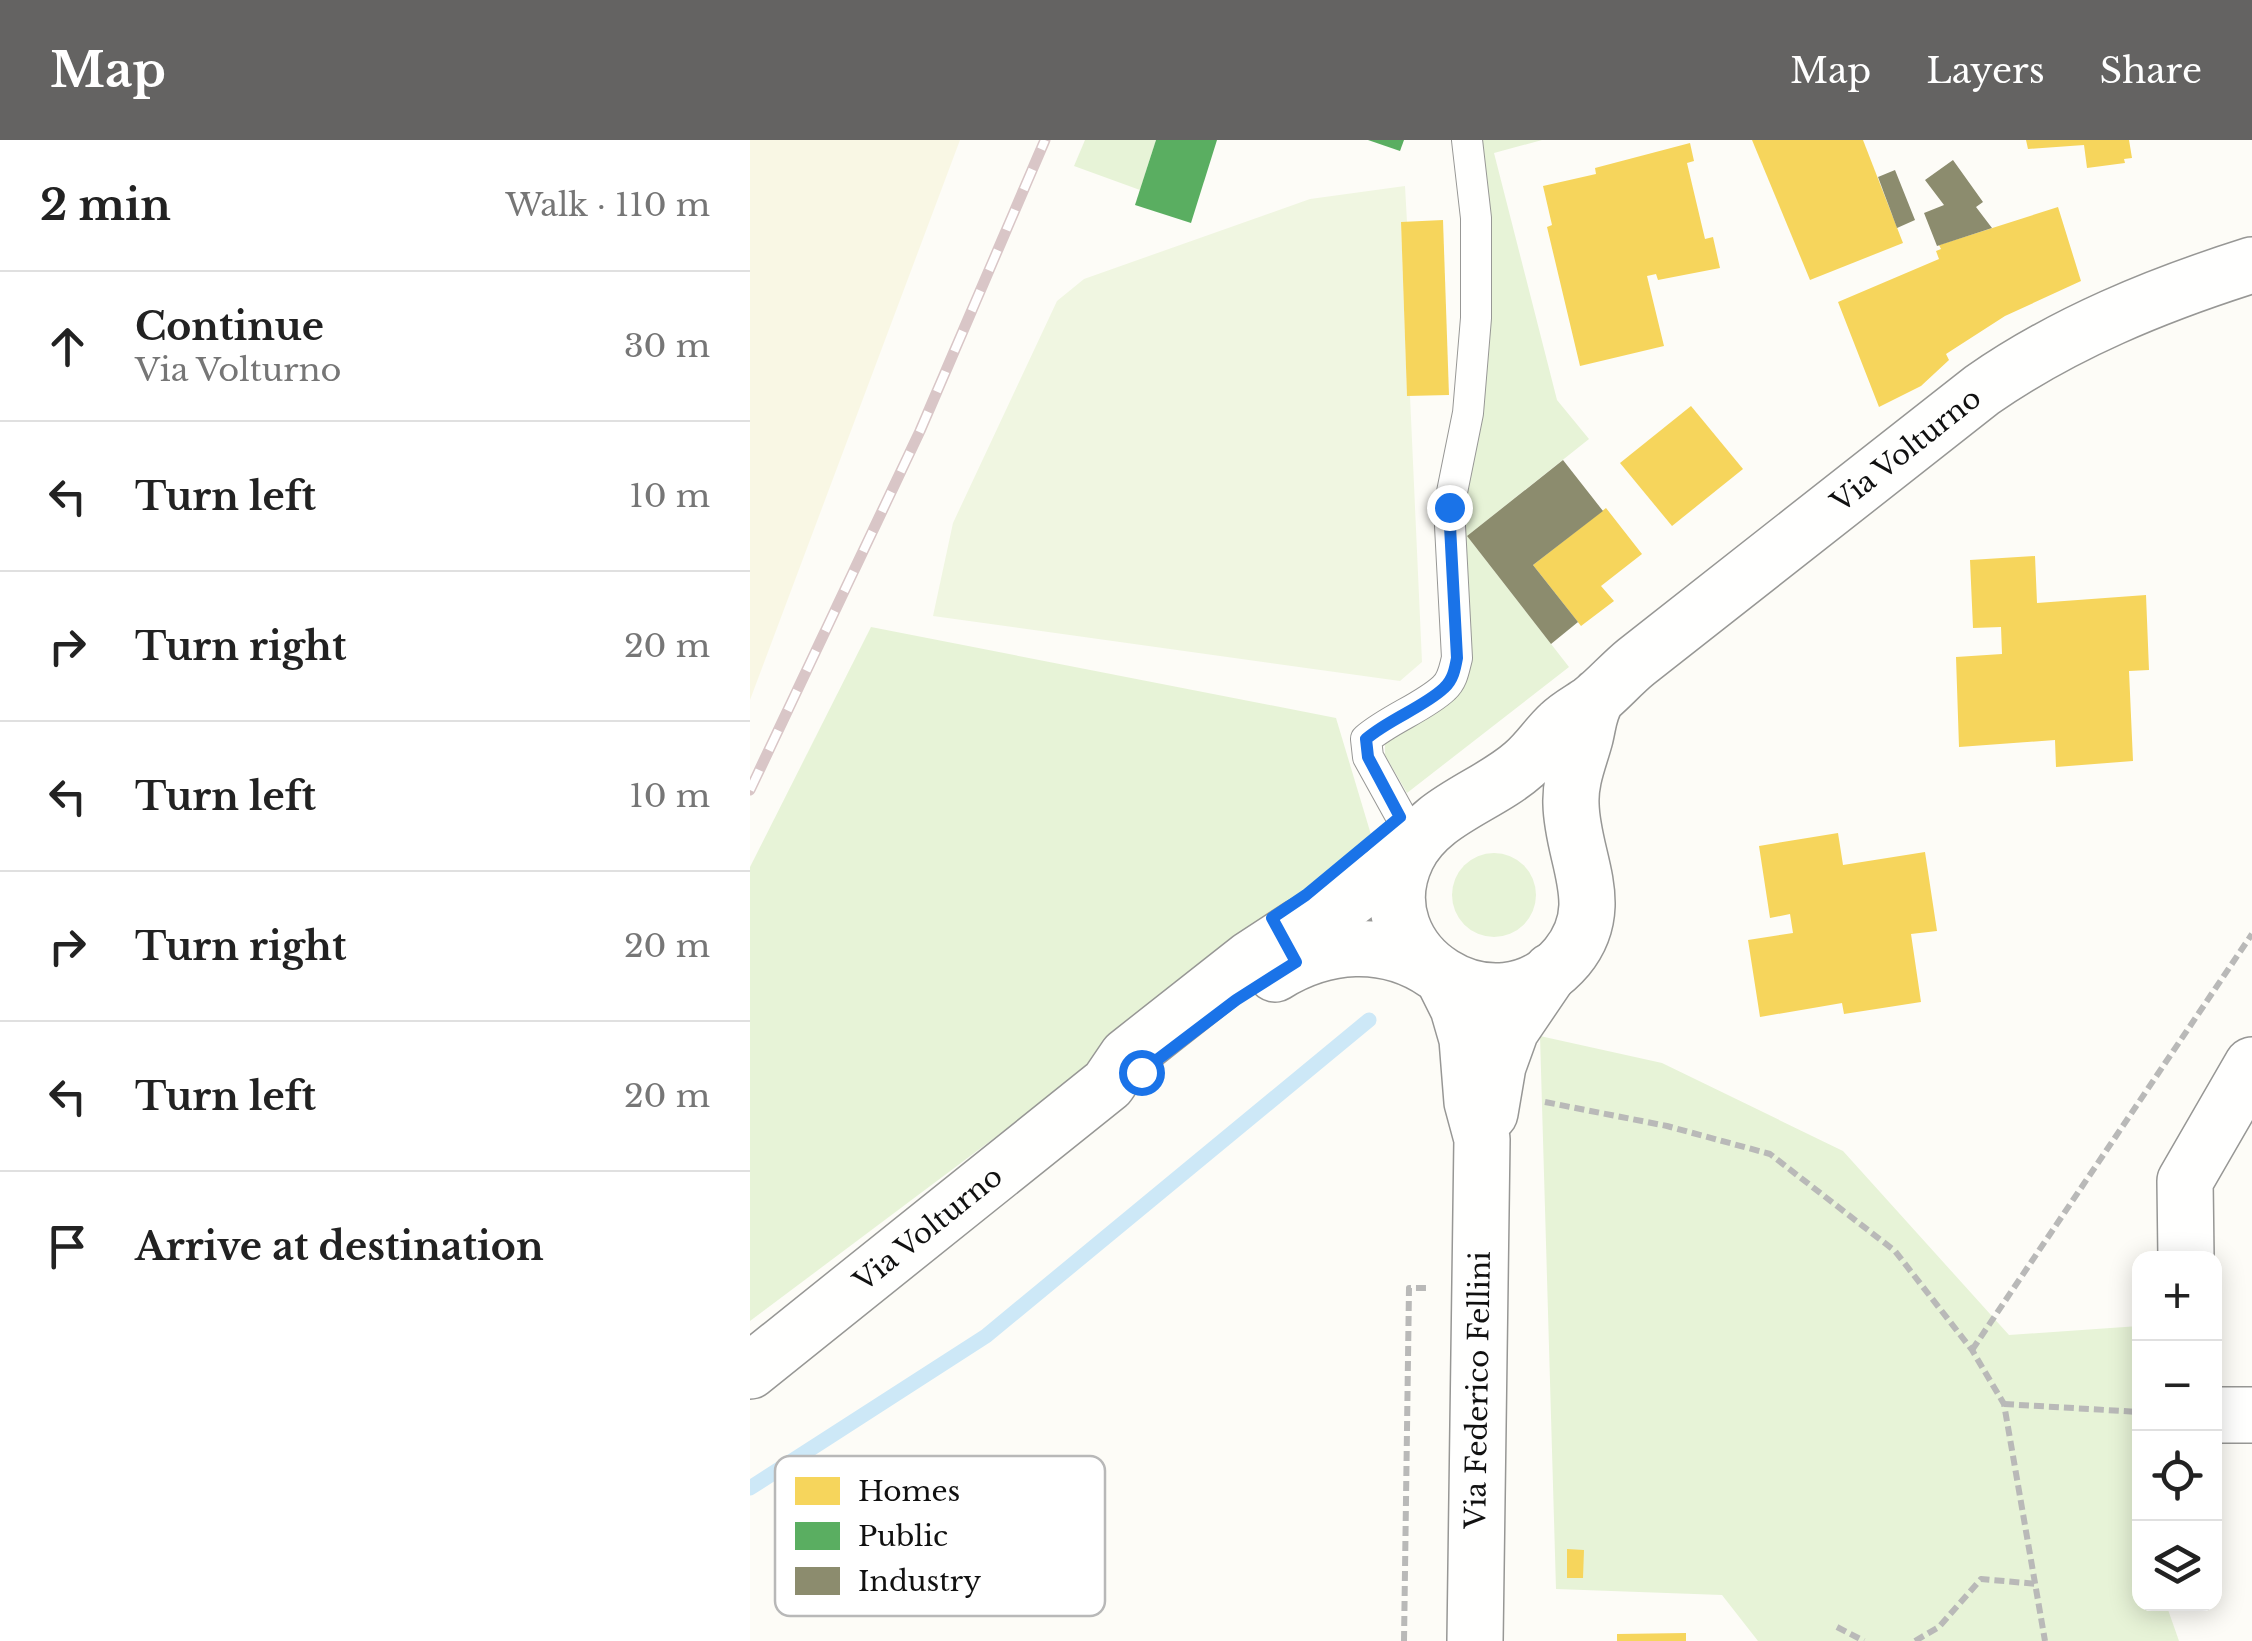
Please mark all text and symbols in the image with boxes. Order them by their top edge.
text: Map [50,40,166,100]
text: Map [1790,49,1871,92]
text: Layers [1926,49,2045,92]
text: Share [2100,49,2202,92]
text: 2 min [40,179,171,231]
text: Walk · 110 m [505,185,710,225]
text: Continue [135,303,324,350]
icon: ahead [40,319,95,374]
text: 30 m [624,326,710,366]
text: Via Volturno [135,350,341,390]
street label: Via Volturno [1823,380,1988,520]
icon: left [40,469,95,524]
text: Turn left [135,473,316,520]
text: 10 m [629,476,710,516]
route end [1427,485,1473,531]
icon: right [40,619,95,674]
text: Turn right [135,623,346,670]
text: 20 m [624,626,710,666]
icon: left [40,769,95,824]
text: Turn left [135,773,316,820]
text: 10 m [629,776,710,816]
icon: right [40,919,95,974]
text: Turn right [135,923,346,970]
text: 20 m [624,926,710,966]
route start [1119,1050,1165,1096]
icon: left [40,1069,95,1124]
text: Turn left [135,1073,316,1120]
text: 20 m [624,1076,710,1116]
street label: Via Volturno [846,1158,1009,1299]
icon: arrive [40,1219,95,1274]
text: Arrive at destination [135,1223,544,1270]
street label: Via Federico Fellini [1458,1251,1498,1530]
map controls [2132,1251,2222,1611]
button: + [2132,1251,2222,1341]
button: − [2132,1341,2222,1431]
button: locate [2132,1431,2222,1521]
legend [775,1456,1105,1616]
text: Homes [858,1474,960,1509]
text: Public [858,1519,948,1554]
button: layers [2132,1521,2222,1611]
text: Industry [858,1564,981,1599]

